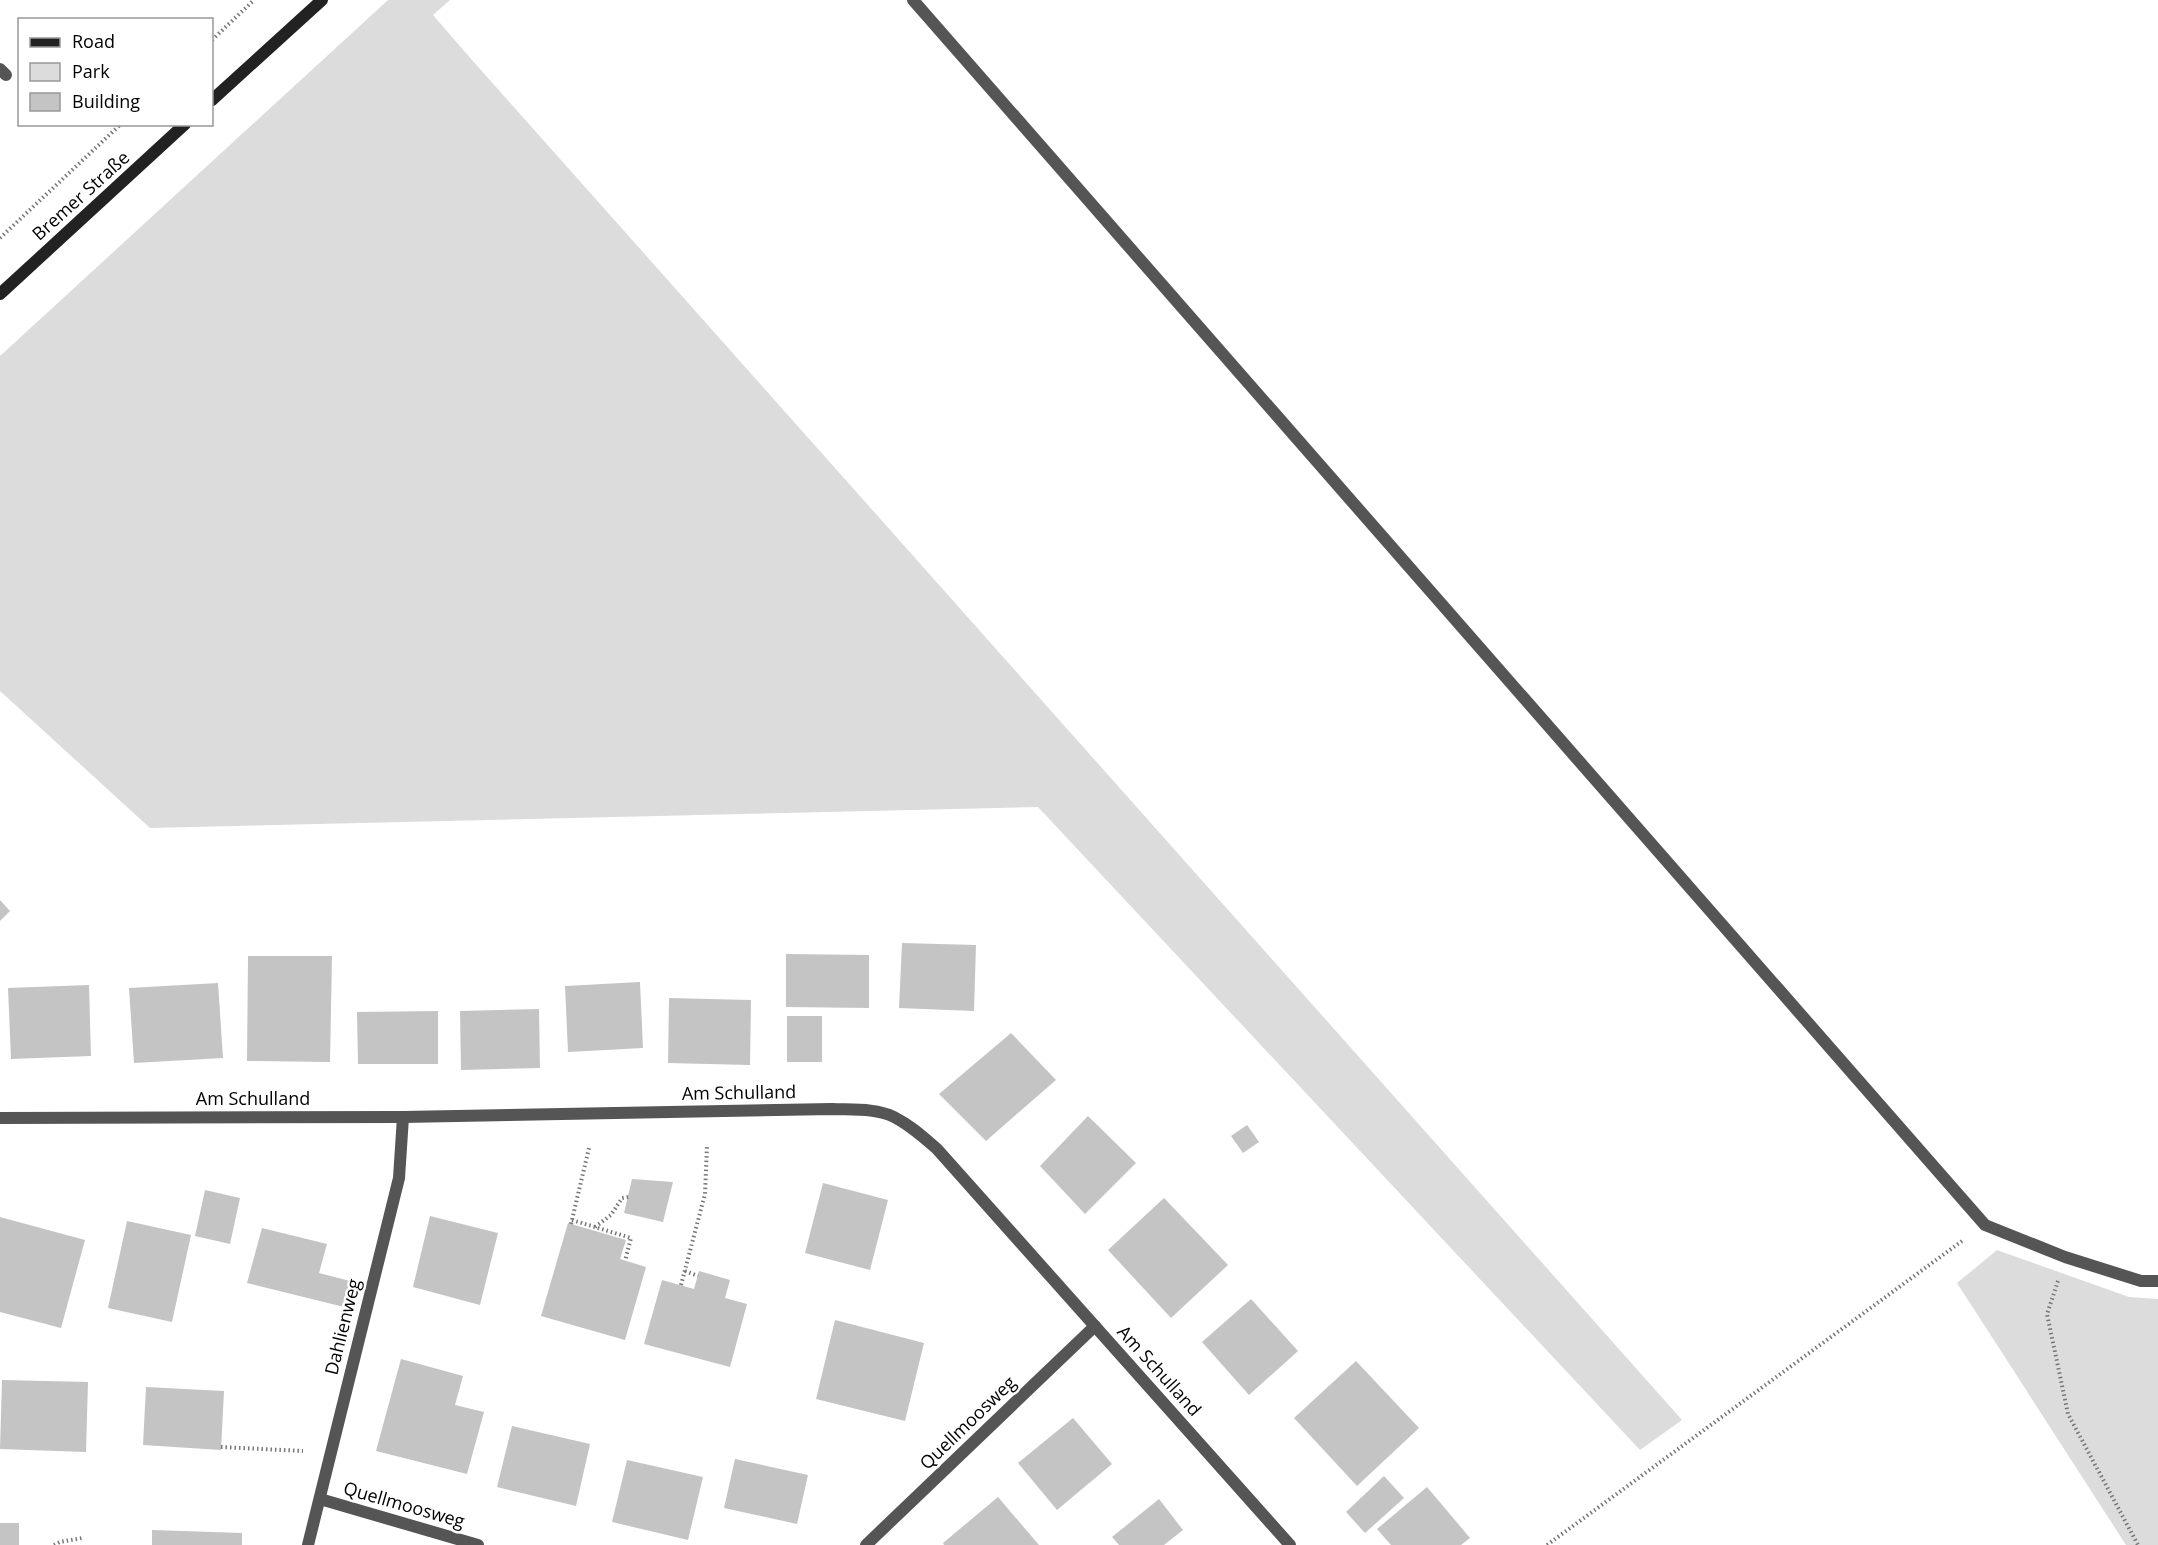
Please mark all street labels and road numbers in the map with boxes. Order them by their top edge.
street label: Bremer Straße [27,145,134,245]
street label: Am Schulland [682,1079,796,1105]
street label: Am Schulland [196,1086,310,1110]
street label: Dahlienweg [319,1276,366,1377]
street label: Am Schulland [1113,1320,1207,1421]
street label: Quellmoosweg [914,1370,1021,1474]
street label: Quellmoosweg [341,1475,468,1533]

